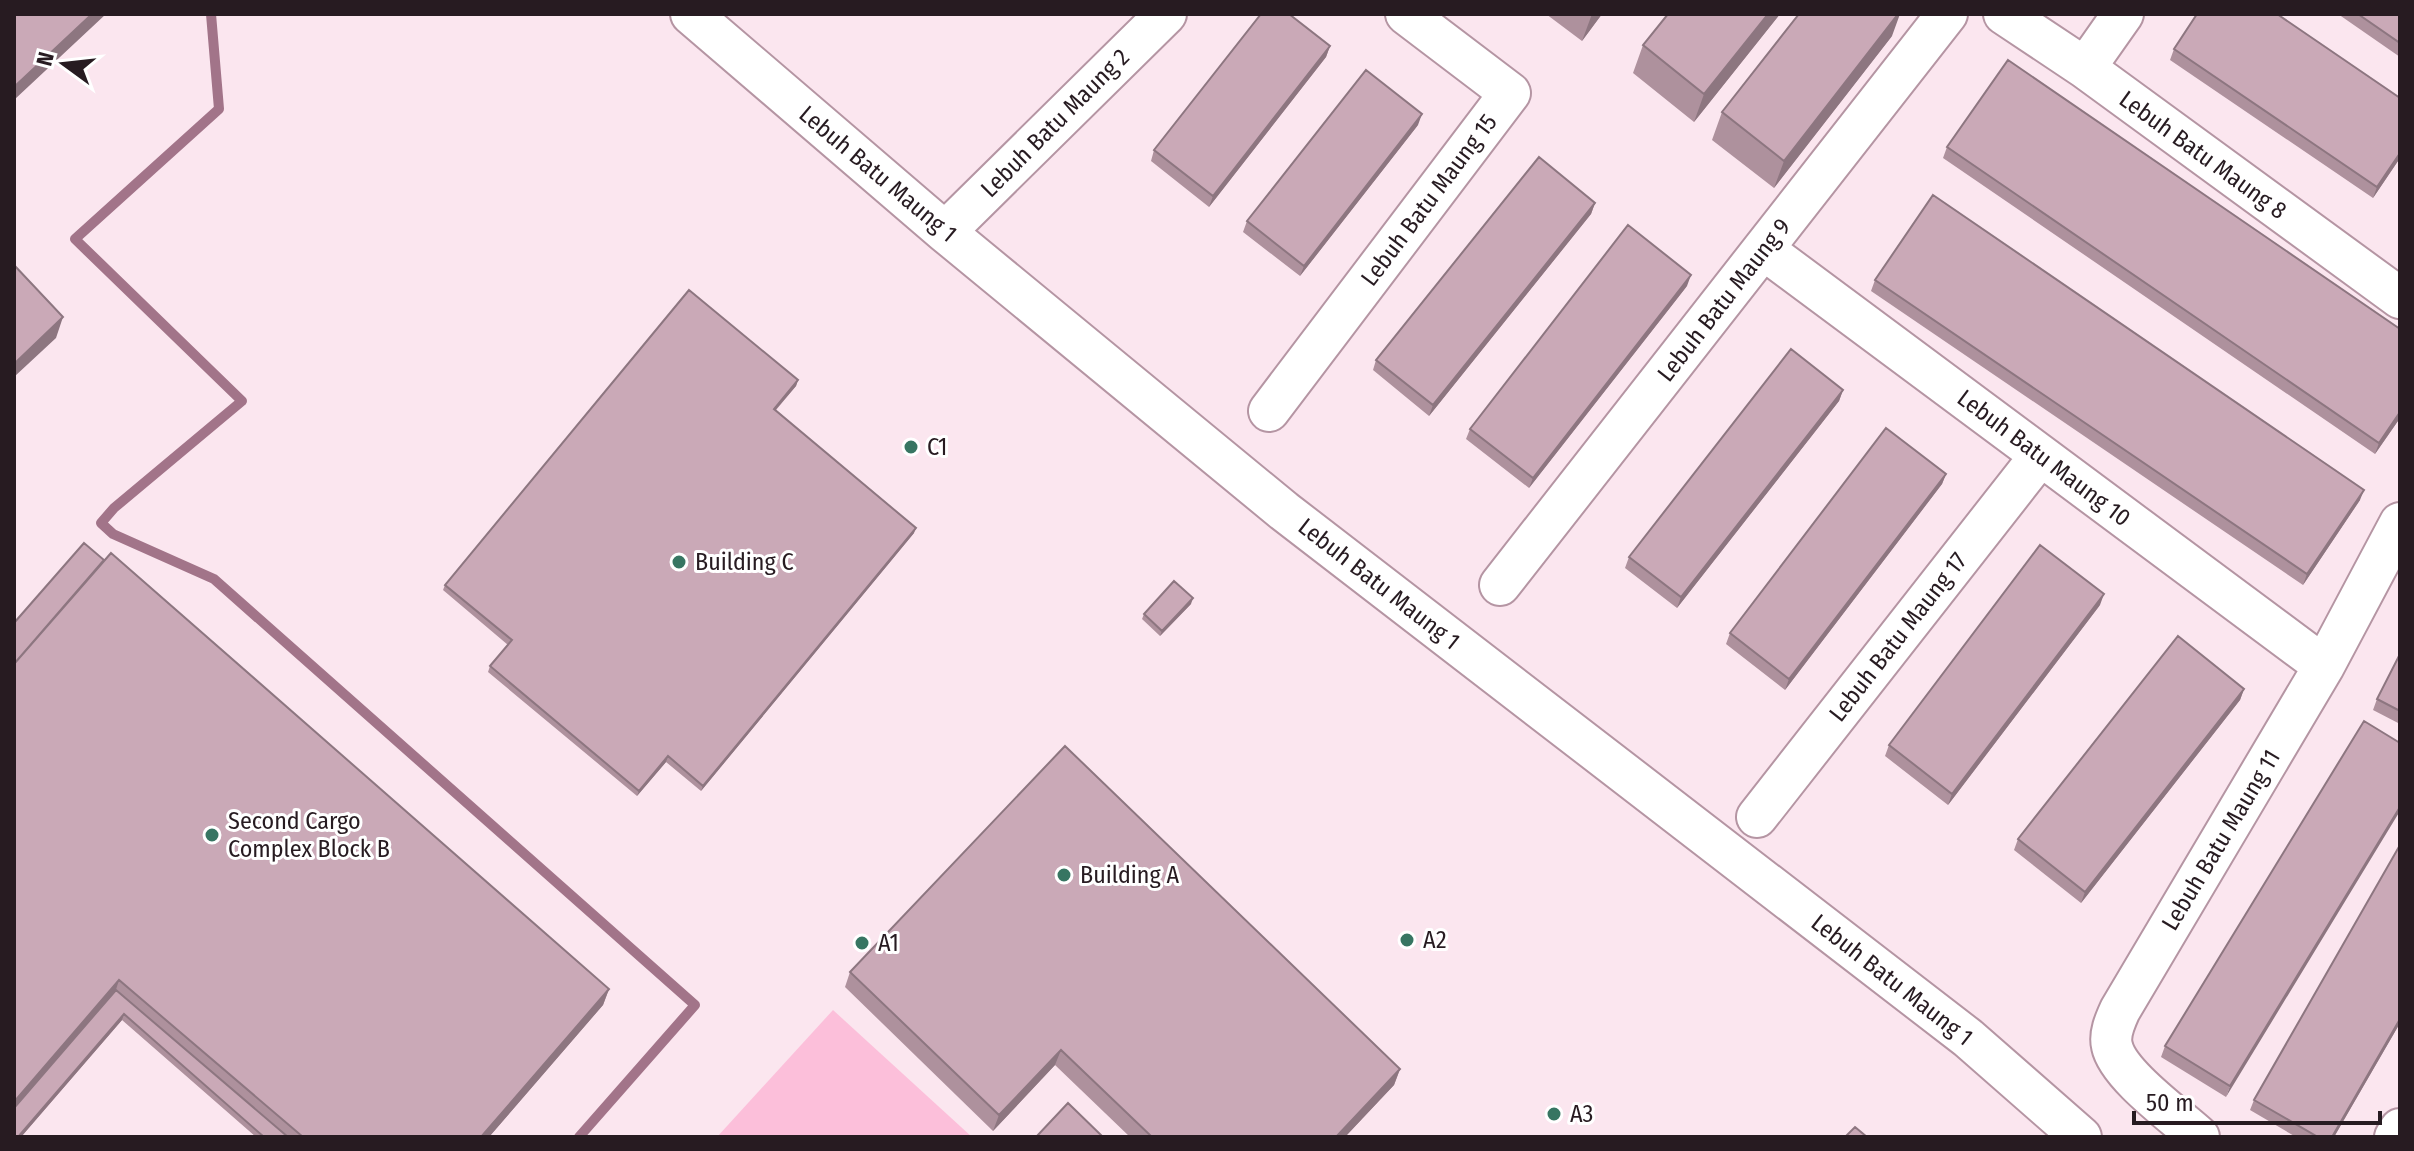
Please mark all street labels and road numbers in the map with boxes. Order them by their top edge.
street label: Lebuh Batu Maung 2 [975,43,1135,203]
street label: Lebuh Batu Maung 8 [2114,85,2292,225]
street label: Lebuh Batu Maung 1 [794,100,962,248]
street label: Lebuh Batu Maung 15 [1355,109,1503,291]
street label: Lebuh Batu Maung 9 [1652,213,1796,387]
street label: Lebuh Batu Maung 10 [1952,384,2136,532]
street label: Lebuh Batu Maung 1 [1293,512,1465,656]
street label: Lebuh Batu Maung 17 [1823,547,1973,727]
street label: Lebuh Batu Maung 11 [2156,745,2286,935]
street label: Lebuh Batu Maung 1 [1806,908,1978,1052]

